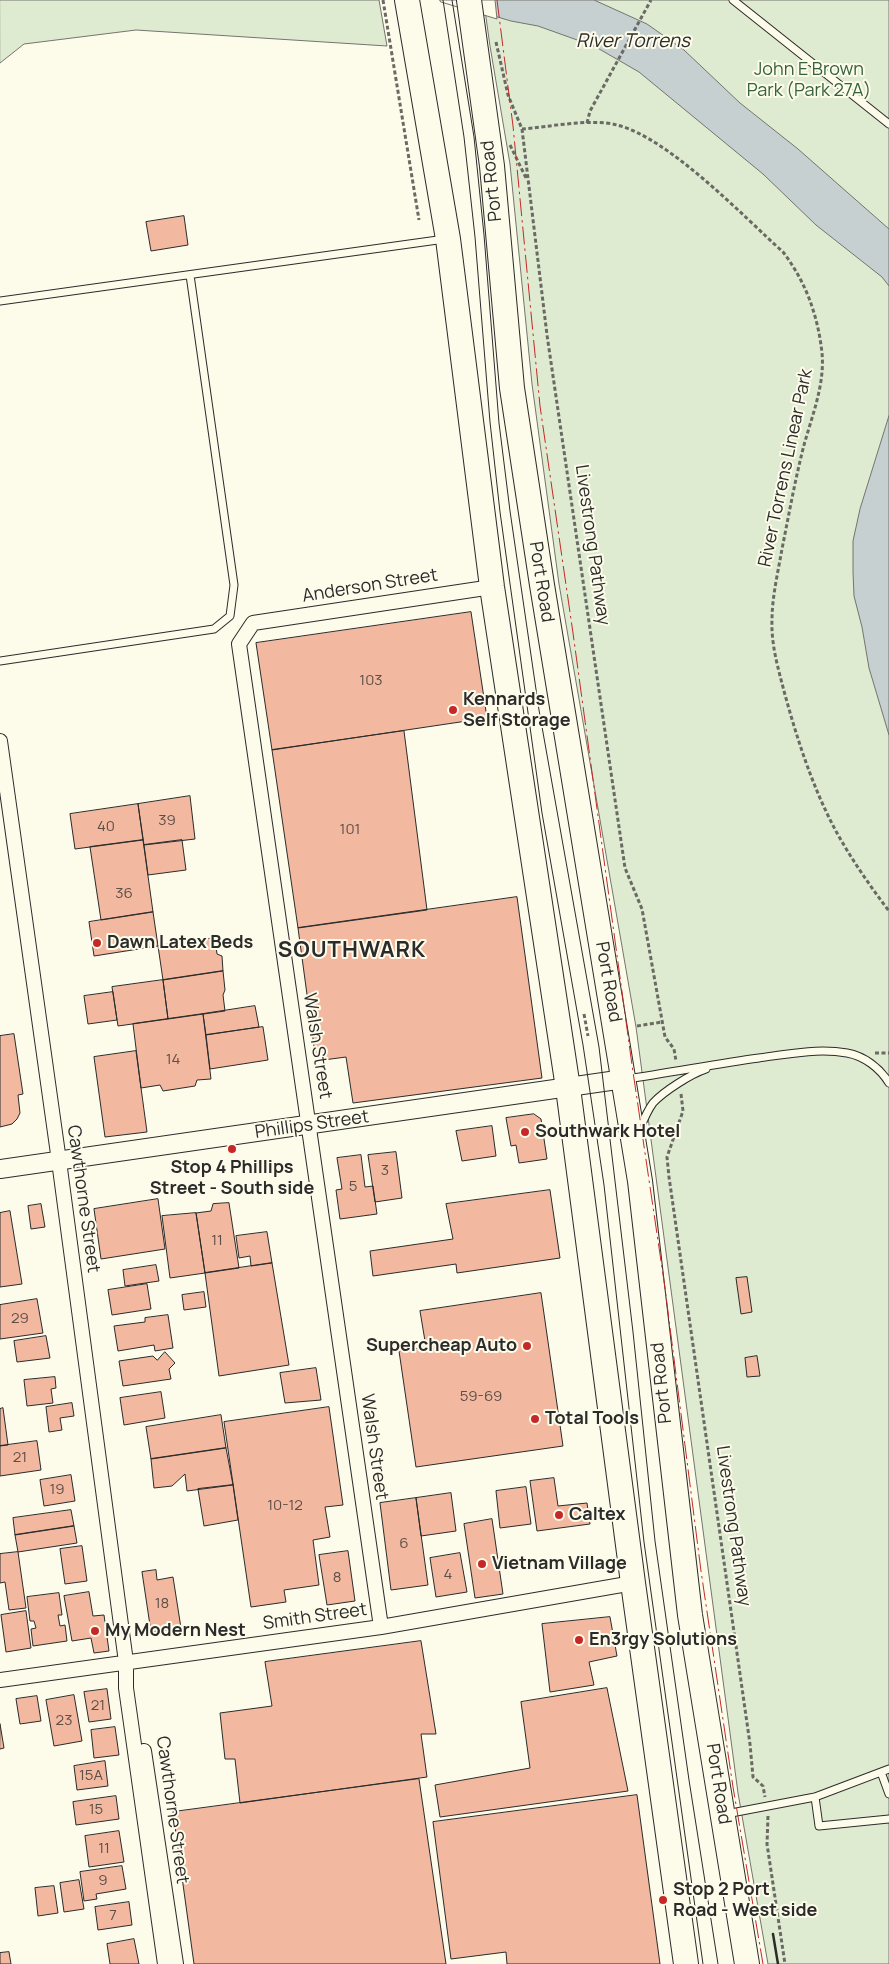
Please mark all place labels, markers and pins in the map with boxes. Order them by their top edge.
place label: Kennards Self Storage [463,689,571,732]
marker: Kennards Self Storage [447,704,459,716]
place label: Dawn Latex Beds [107,932,253,954]
marker: Dawn Latex Beds [91,937,103,949]
place label: Southwark Hotel [535,1121,680,1143]
marker: Southwark Hotel [519,1126,531,1138]
marker: Stop 4 Phillips Street - South side [226,1143,238,1155]
place label: Stop 4 Phillips Street - South side [150,1157,314,1200]
place label: Supercheap Auto [366,1335,517,1357]
marker: Supercheap Auto [521,1340,533,1352]
place label: Total Tools [545,1408,639,1430]
marker: Total Tools [529,1413,541,1425]
place label: Caltex [569,1504,625,1526]
marker: Caltex [553,1509,565,1521]
place label: Vietnam Village [492,1553,627,1575]
marker: Vietnam Village [476,1558,488,1570]
place label: My Modern Nest [105,1620,246,1642]
marker: My Modern Nest [89,1625,101,1637]
place label: En3rgy Solutions [589,1629,737,1651]
marker: En3rgy Solutions [573,1634,585,1646]
place label: Stop 2 Port Road - West side [673,1879,817,1922]
marker: Stop 2 Port Road - West side [657,1894,669,1906]

